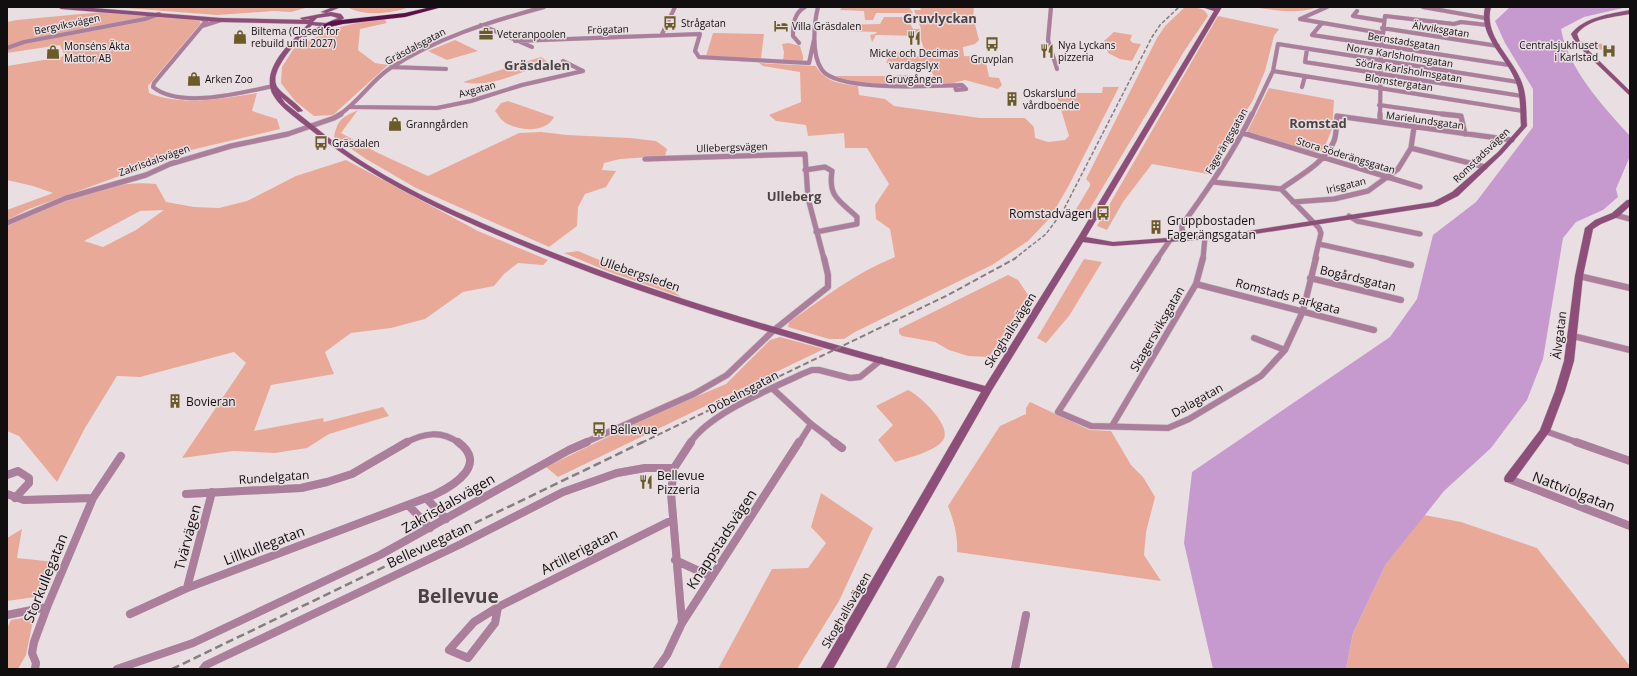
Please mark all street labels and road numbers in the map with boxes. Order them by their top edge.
street label: Bergviksvägen [33,10,101,38]
street label: Älvviksgatan [1411,18,1471,40]
street label: Frögatan [587,21,629,37]
street label: Gräsdalsgatan [382,24,448,68]
street label: Bernstadsgatan [1367,28,1441,54]
street label: Norra Karlsholmsgatan [1346,40,1454,70]
street label: Södra Karlsholmsgatan [1355,55,1463,85]
street label: Blomstergatan [1364,70,1434,94]
street label: Gruvgången [886,72,942,86]
street label: Axgatan [457,77,497,101]
street label: Fagerängsgatan [1201,105,1251,177]
street label: Marielundsgatan [1385,108,1465,132]
street label: Romstadsvägen [1450,124,1512,186]
street label: Stora Söderängsgatan [1295,133,1397,177]
street label: Ullebergsvägen [696,139,768,155]
street label: Zakrisdalsvägen [117,141,191,179]
street label: Irisgatan [1325,173,1367,197]
street label: Ullebergsleden [598,252,682,296]
street label: Bogårdsgatan [1318,261,1398,295]
street label: Romstads Parkgata [1234,274,1342,318]
street label: Skagersviksgatan [1126,283,1188,375]
street label: Skoghallsvägen [980,289,1040,371]
street label: Älvgatan [1548,310,1570,360]
street label: Döbelnsgatan [705,366,781,418]
street label: Dalagatan [1168,379,1226,421]
street label: Rundelgatan [238,466,310,488]
street label: Nattviolgatan [1530,466,1618,516]
street label: Zakrisdalsvägen [398,469,498,537]
street label: Knappstadsvägen [682,485,760,593]
street label: Tvärvägen [169,502,205,572]
street label: Bellevuegatan [383,516,475,572]
street label: Lillkullegatan [221,521,307,569]
street label: Artillerigatan [537,523,621,579]
street label: Storkullegatan [19,531,71,625]
street label: Skoghallsvägen [817,569,875,651]

